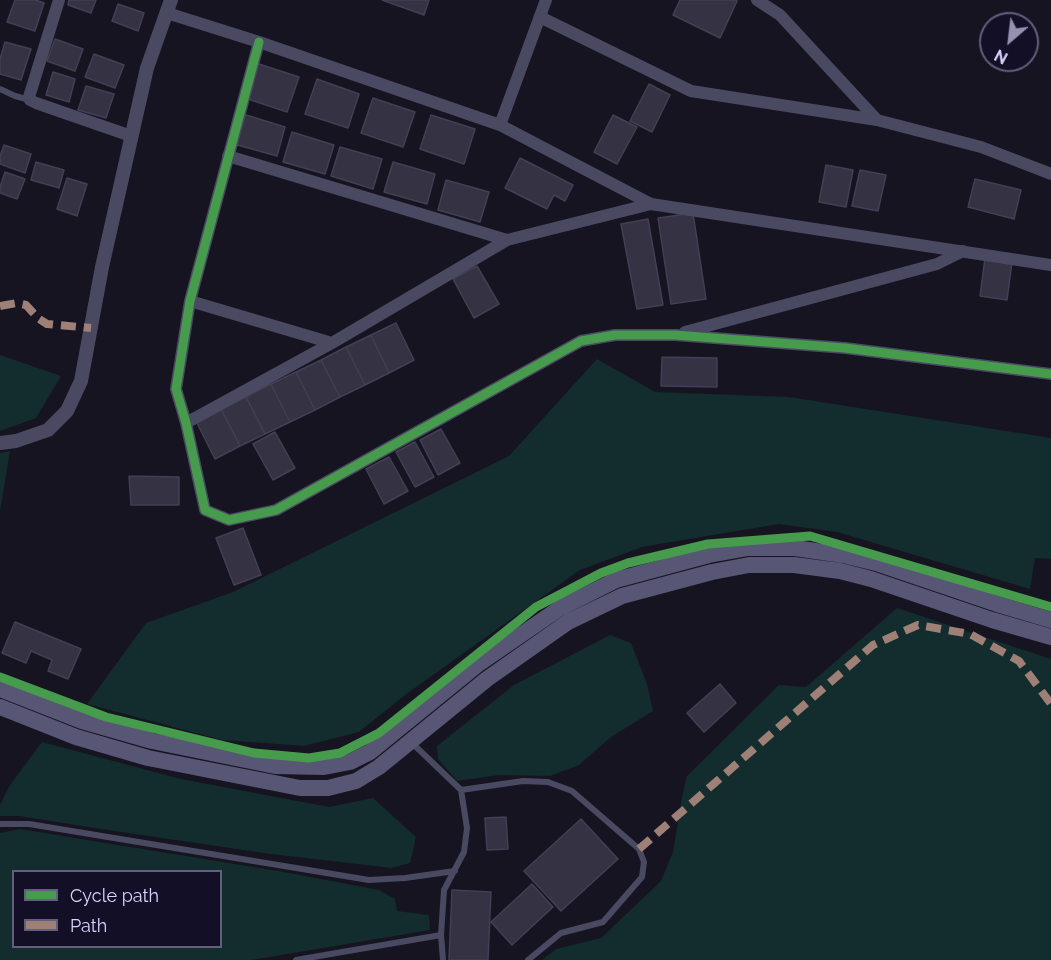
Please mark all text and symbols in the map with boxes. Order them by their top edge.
north arrow [979,12,1039,72]
text: N [991,45,1011,68]
legend [12,870,222,948]
text: Cycle path [70,885,159,906]
text: Path [70,915,107,936]

